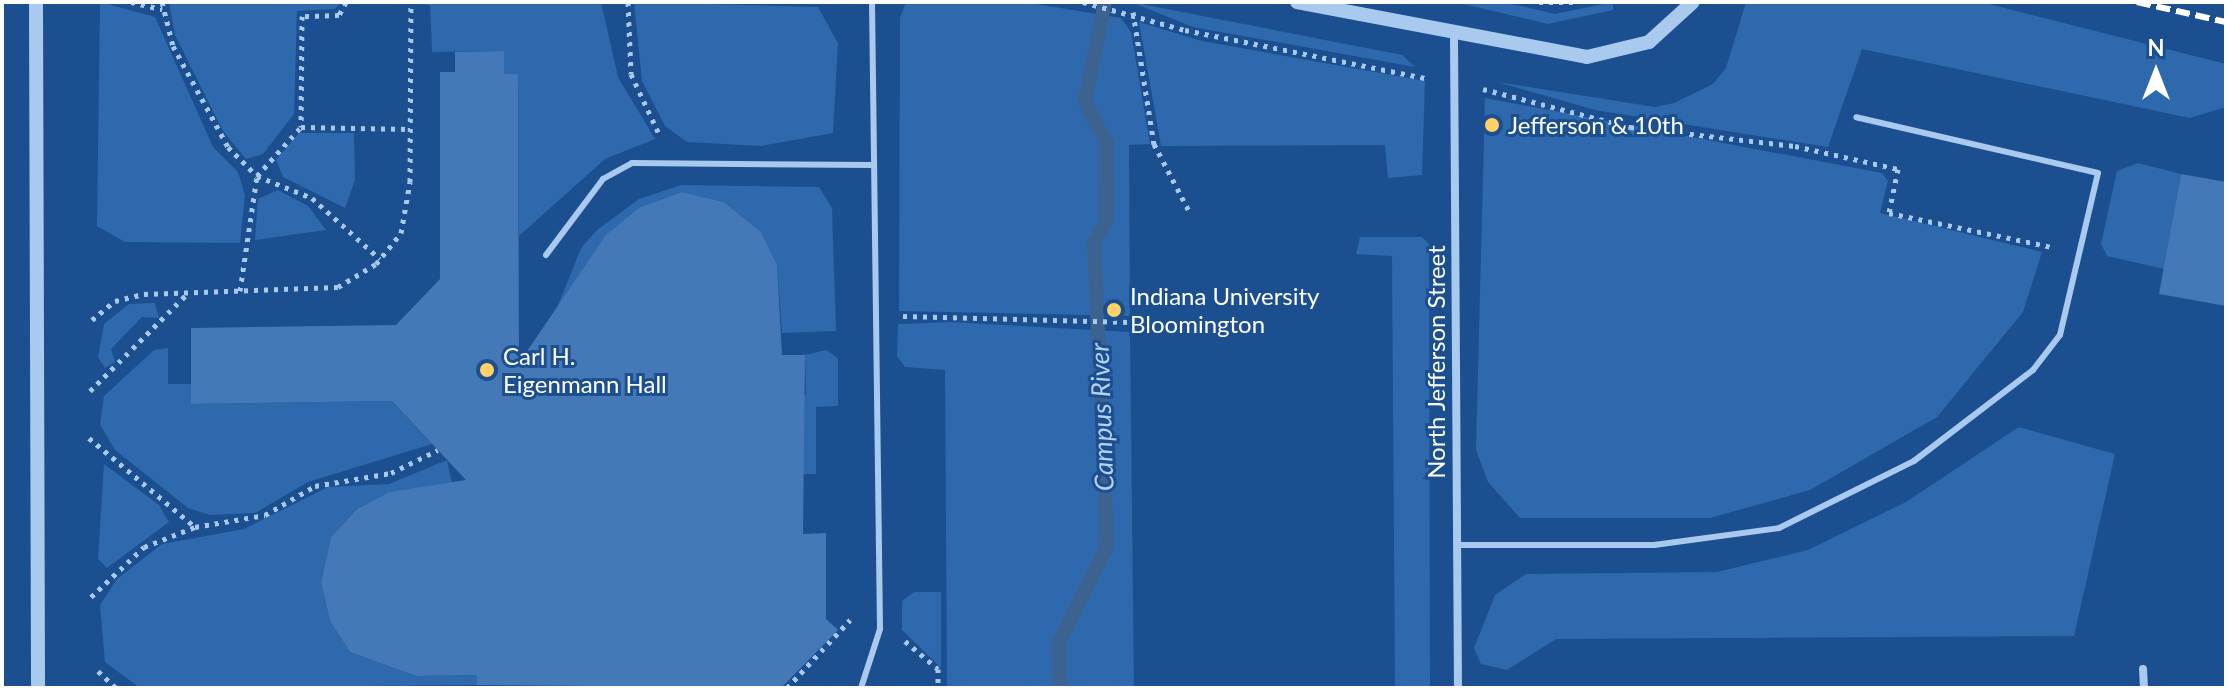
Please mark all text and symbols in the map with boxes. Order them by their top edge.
north arrow [2116,32,2196,112]
text: N [2148,34,2164,61]
place label: Jefferson & 10th [1508,111,1684,139]
marker: Jefferson & 10th [1483,116,1501,134]
street label: North Jefferson Street [1422,245,1450,479]
place label: Indiana University Bloomington [1130,282,1319,338]
marker: Indiana University Bloomington [1105,301,1123,319]
place label: Carl H. Eigenmann Hall [503,342,667,398]
water label: Campus River [1084,342,1120,492]
marker: Carl H. Eigenmann Hall [478,361,496,379]

